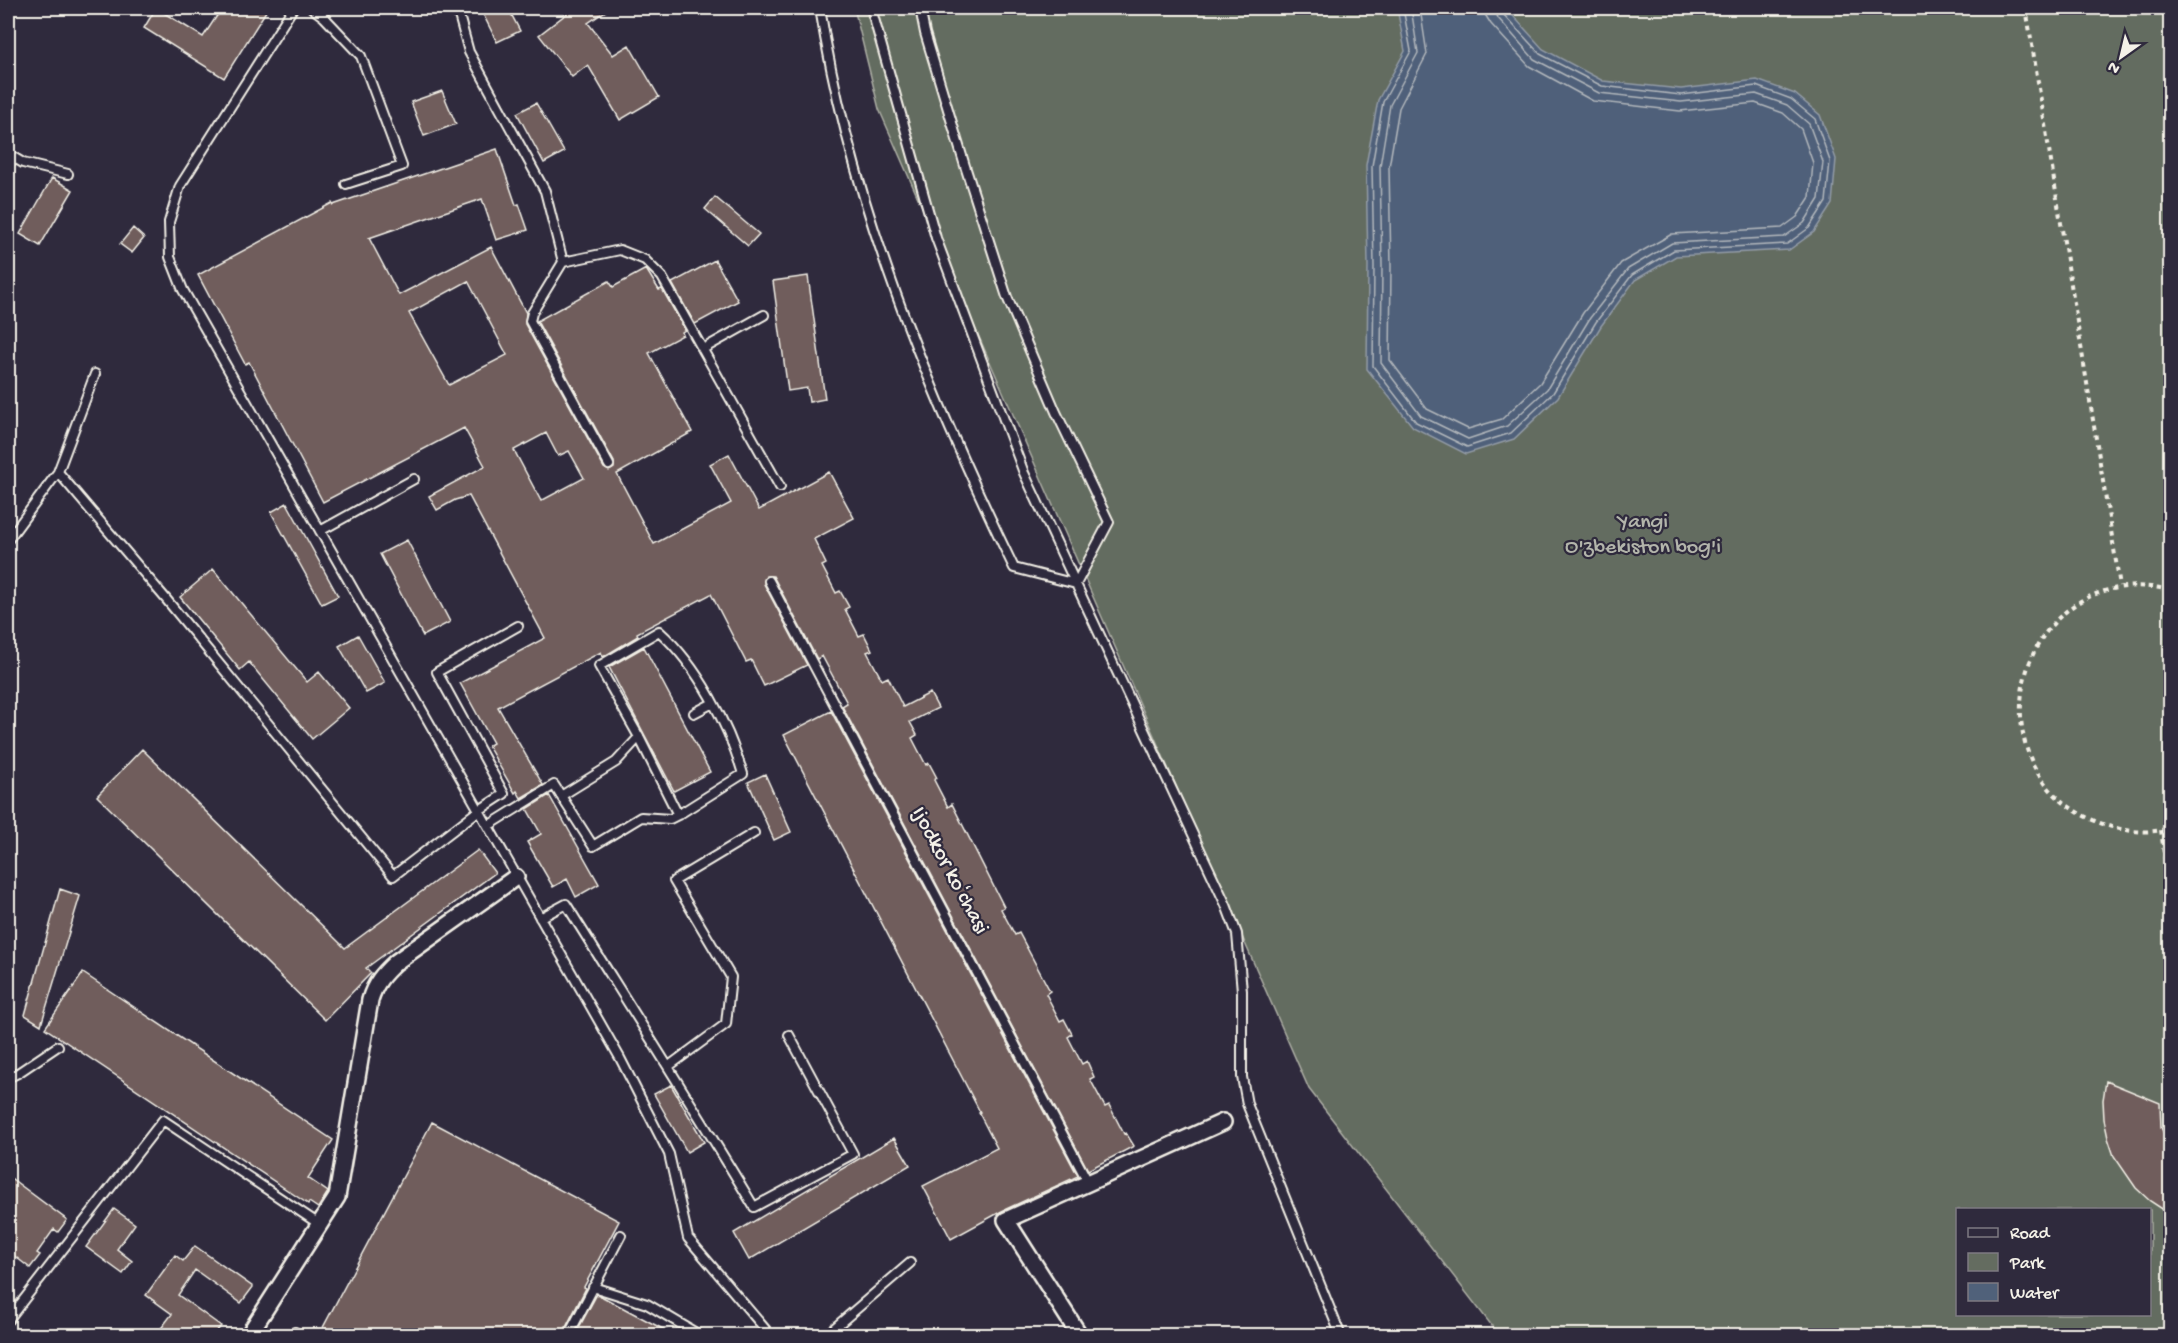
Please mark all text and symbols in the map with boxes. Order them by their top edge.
north arrow [2091,27,2151,87]
text: N [2104,55,2124,77]
park label: Yangi O'zbekiston bog'i [1565,510,1721,561]
street label: Ijodkor koʻchasi [904,803,994,939]
legend [1956,1208,2151,1316]
text: Road [2010,1224,2051,1245]
text: Park [2009,1254,2046,1275]
text: Water [2010,1284,2060,1305]

